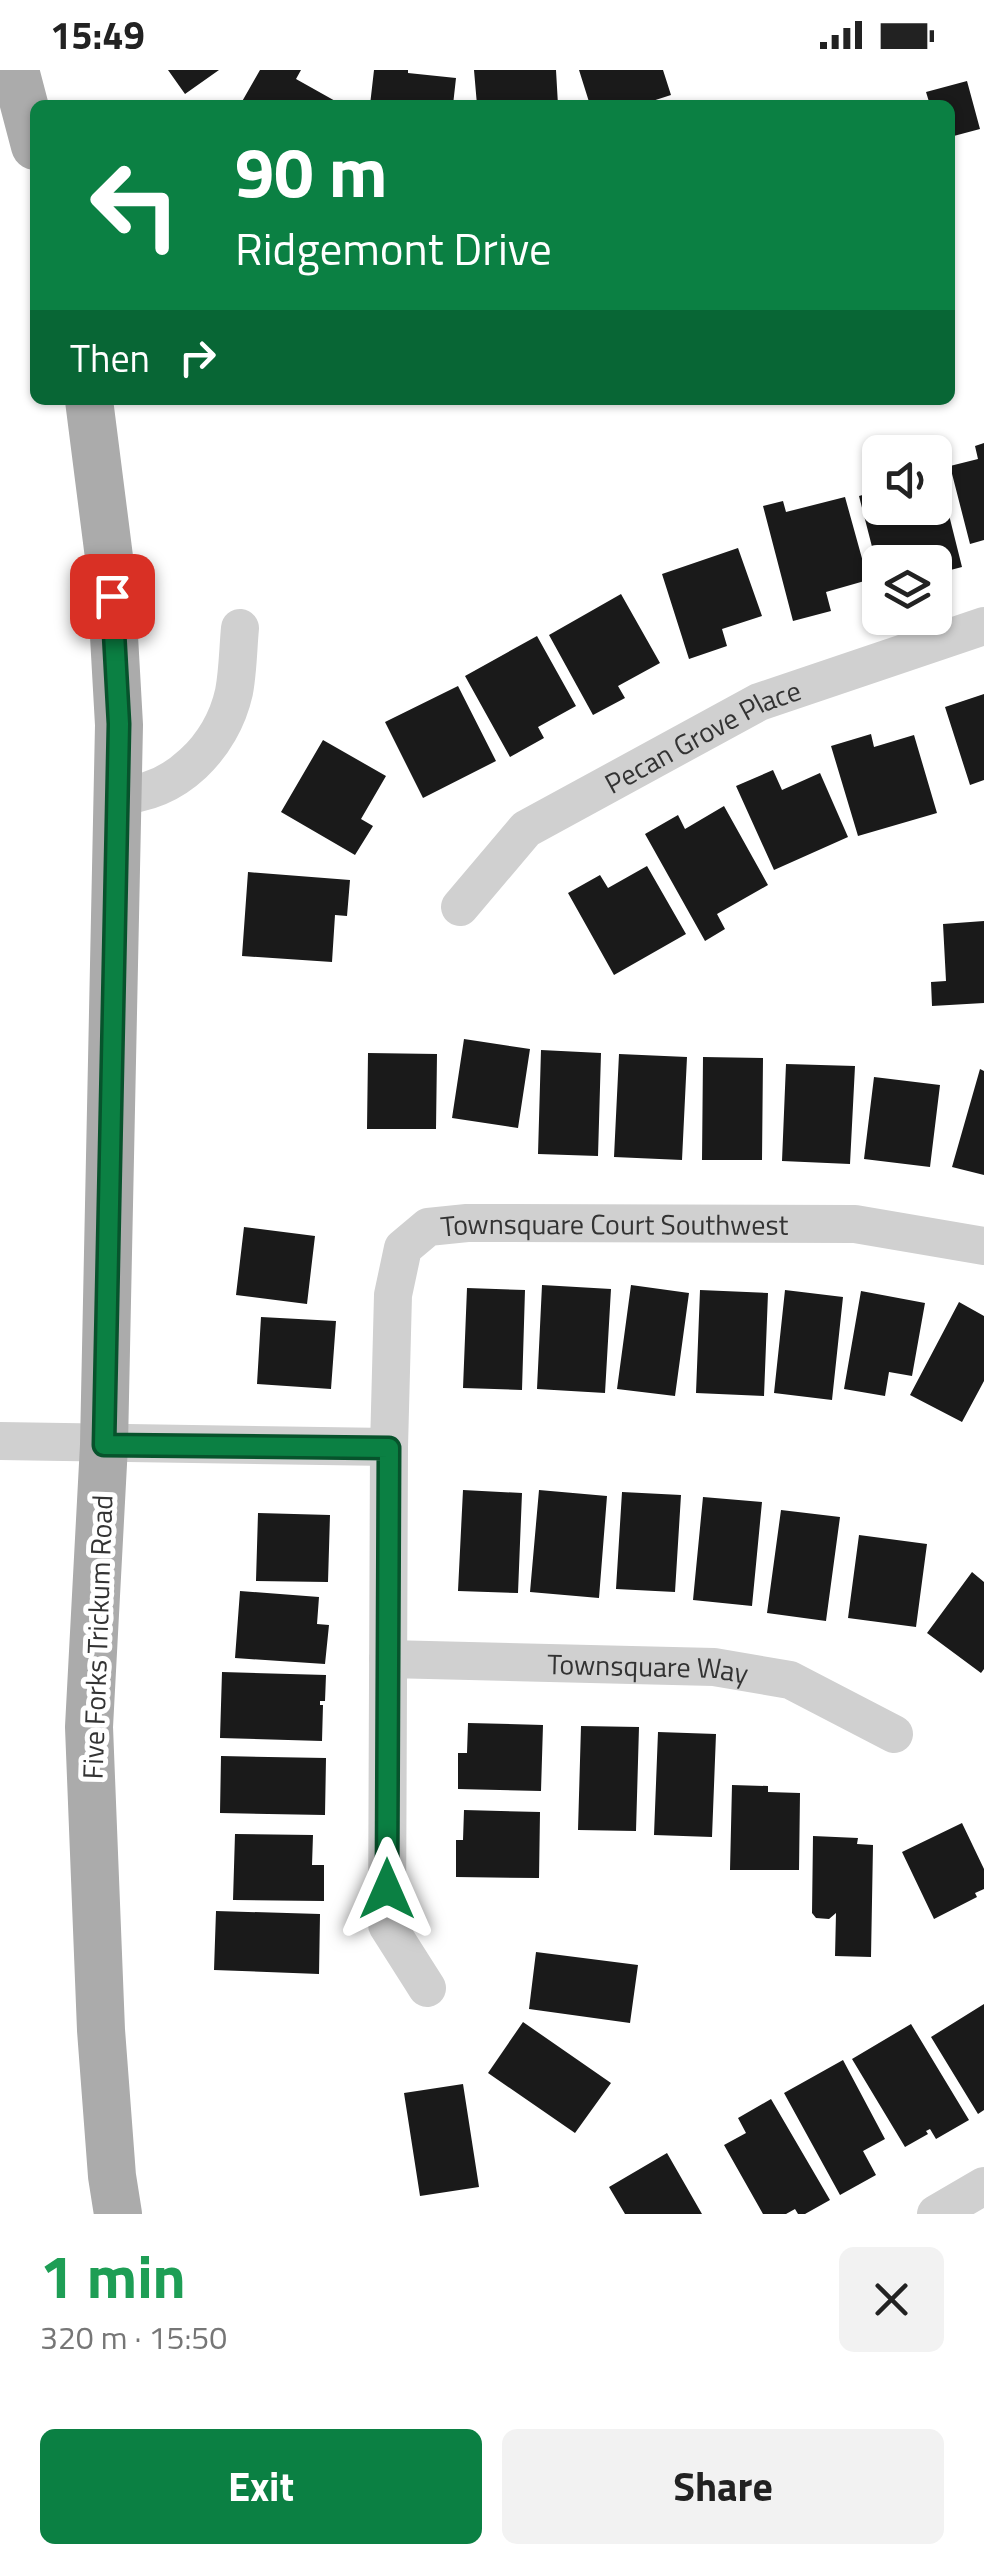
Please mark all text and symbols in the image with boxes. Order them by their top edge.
text: 15:49 [50,6,145,64]
text: 90 m [235,118,388,224]
icon: left [70,140,200,270]
text: Ridgemont Drive [235,214,552,282]
text: Then [70,329,150,387]
icon: right [170,330,225,385]
map controls [862,435,952,635]
button: sound [862,435,952,525]
button: layers [862,545,952,635]
pin [70,554,155,639]
icon: arrive [85,569,140,624]
street label: Pecan Grove Place [596,668,806,804]
street label: Townsquare Court Southwest [438,1202,789,1247]
street label: Five Forks Trickum Road [71,1494,123,1780]
street label: Townsquare Way [547,1641,752,1694]
position arrow [335,1837,439,1941]
text: 1 min [40,2230,186,2321]
button: close [839,2247,944,2352]
text: 320 m · 15:50 [40,2313,227,2361]
button: Exit [40,2429,482,2544]
button: Share [502,2429,944,2544]

